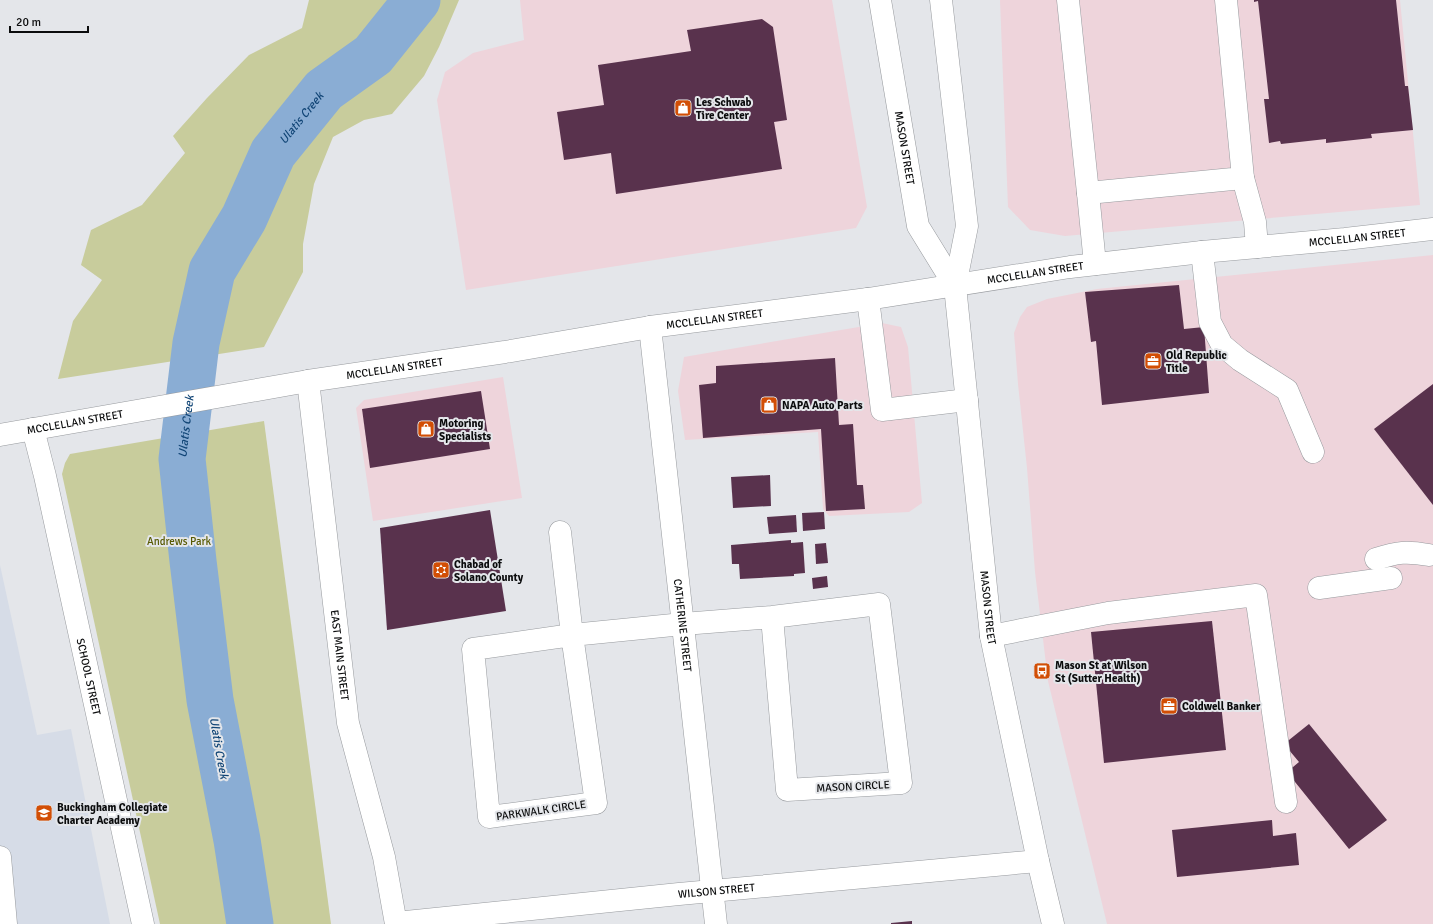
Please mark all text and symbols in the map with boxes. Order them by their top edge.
scale bar [10,8,88,34]
text: 20 m [16,15,41,30]
water label: Ulatis Creek [276,88,328,147]
place label: Les Schwab Tire Center [696,96,752,122]
shop icon: Les Schwab Tire Center [673,98,693,118]
street label: MASON STREET [892,110,917,186]
street label: MCCLELLAN STREET [1308,226,1407,249]
street label: MCCLELLAN STREET [986,259,1085,287]
street label: MCCLELLAN STREET [665,306,764,332]
place label: Old Republic Title [1166,349,1227,375]
office icon: Old Republic Title [1143,351,1163,371]
street label: MCCLELLAN STREET [345,355,444,382]
water label: Ulatis Creek [175,394,198,458]
shop icon: NAPA Auto Parts [759,395,779,415]
place label: NAPA Auto Parts [782,399,863,412]
street label: MCCLELLAN STREET [26,407,125,437]
place label: Motoring Specialists [439,417,491,443]
shop icon: Motoring Specialists [416,419,436,439]
park label: Andrews Park [147,535,212,548]
place label: Chabad of Solano County [454,558,524,584]
synagogue icon: Chabad of Solano County [431,560,451,580]
street label: MASON STREET [977,570,999,647]
street label: CATHERINE STREET [671,578,694,673]
street label: EAST MAIN STREET [328,609,351,702]
street label: SCHOOL STREET [74,637,103,717]
place label: Mason St at Wilson St (Sutter Health) [1055,659,1147,685]
bus stop icon: Mason St at Wilson St (Sutter Health) [1032,661,1052,681]
office icon: Coldwell Banker [1159,696,1179,716]
place label: Coldwell Banker [1182,700,1261,713]
water label: Ulatis Creek [206,716,231,781]
street label: MASON CIRCLE [816,778,890,795]
street label: PARKWALK CIRCLE [495,798,587,823]
place label: Buckingham Collegiate Charter Academy [57,801,168,827]
school or university icon: Buckingham Collegiate Charter Academy [34,803,54,823]
street label: WILSON STREET [677,881,756,901]

